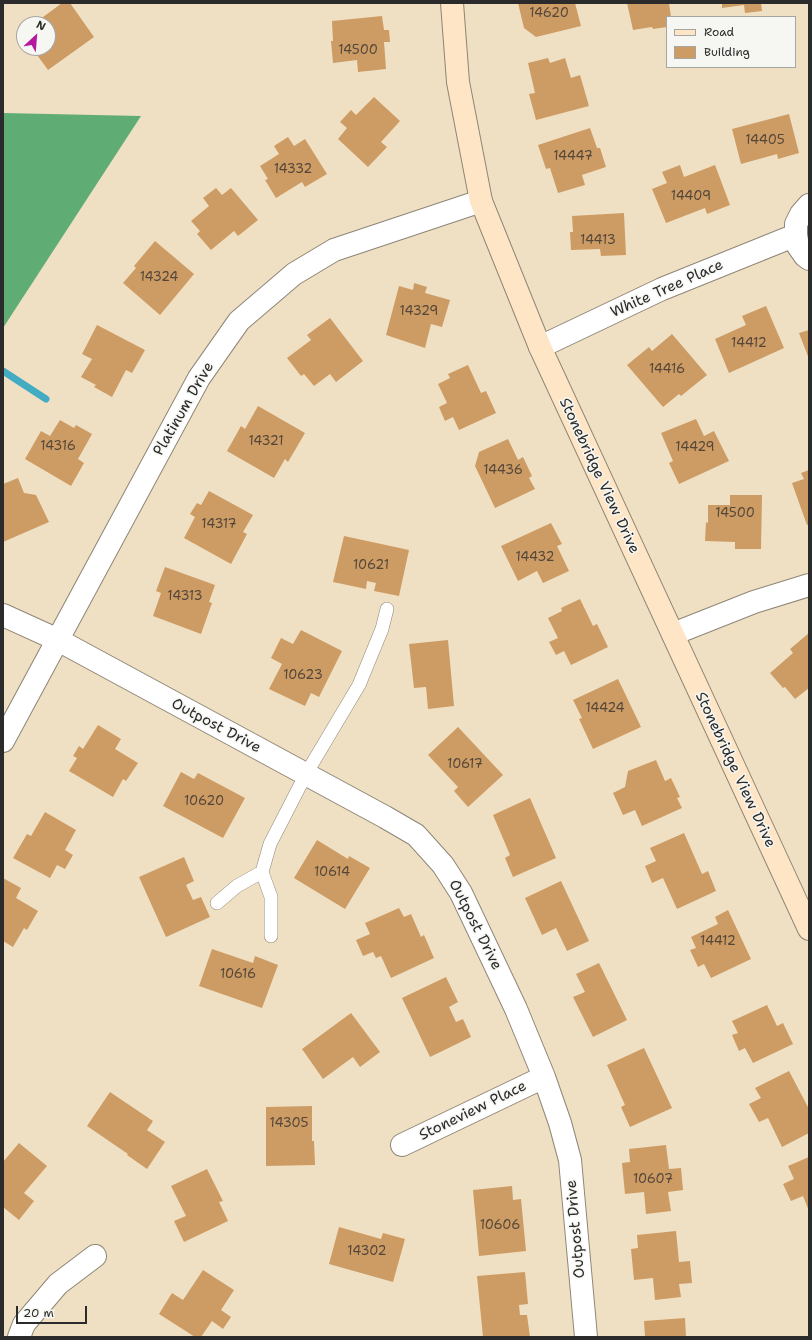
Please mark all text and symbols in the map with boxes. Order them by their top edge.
house number: 14620 [529,6,569,22]
north arrow [16,16,56,56]
legend [666,16,796,68]
text: N [34,17,48,34]
text: Road [704,24,734,40]
house number: 14500 [338,43,378,59]
text: Building [704,44,750,60]
house number: 14405 [745,133,785,149]
house number: 14447 [553,149,593,165]
house number: 14332 [274,162,312,178]
house number: 14409 [671,189,711,205]
house number: 14413 [580,233,616,249]
street label: White Tree Place [608,256,726,322]
house number: 14324 [140,270,178,286]
house number: 14329 [400,304,438,320]
house number: 14412 [731,336,767,352]
street label: Platinum Drive [150,359,218,459]
house number: 14416 [649,362,685,378]
street label: Stonebridge View Drive [555,395,643,557]
house number: 14321 [248,434,284,450]
house number: 14316 [40,439,76,455]
house number: 14429 [675,440,715,456]
house number: 14436 [483,463,523,479]
house number: 14500 [715,506,755,522]
house number: 14317 [201,517,237,533]
house number: 14432 [515,550,555,566]
house number: 10621 [353,558,389,574]
house number: 14313 [167,589,203,605]
house number: 10623 [283,668,323,684]
street label: Stonebridge View Drive [691,689,779,851]
street label: Outpost Drive [168,695,264,757]
house number: 14424 [585,701,625,717]
house number: 10617 [447,757,483,773]
house number: 10620 [184,794,224,810]
house number: 10614 [314,865,350,881]
street label: Outpost Drive [445,877,505,973]
house number: 14412 [700,934,736,950]
house number: 10616 [220,967,256,983]
street label: Stoneview Place [416,1077,530,1145]
house number: 14305 [270,1116,308,1132]
house number: 10607 [633,1172,673,1188]
street label: Outpost Drive [563,1179,589,1279]
house number: 10606 [480,1218,520,1234]
house number: 14302 [347,1244,387,1260]
scale bar [18,1298,89,1324]
text: 20 m [23,1305,54,1321]

